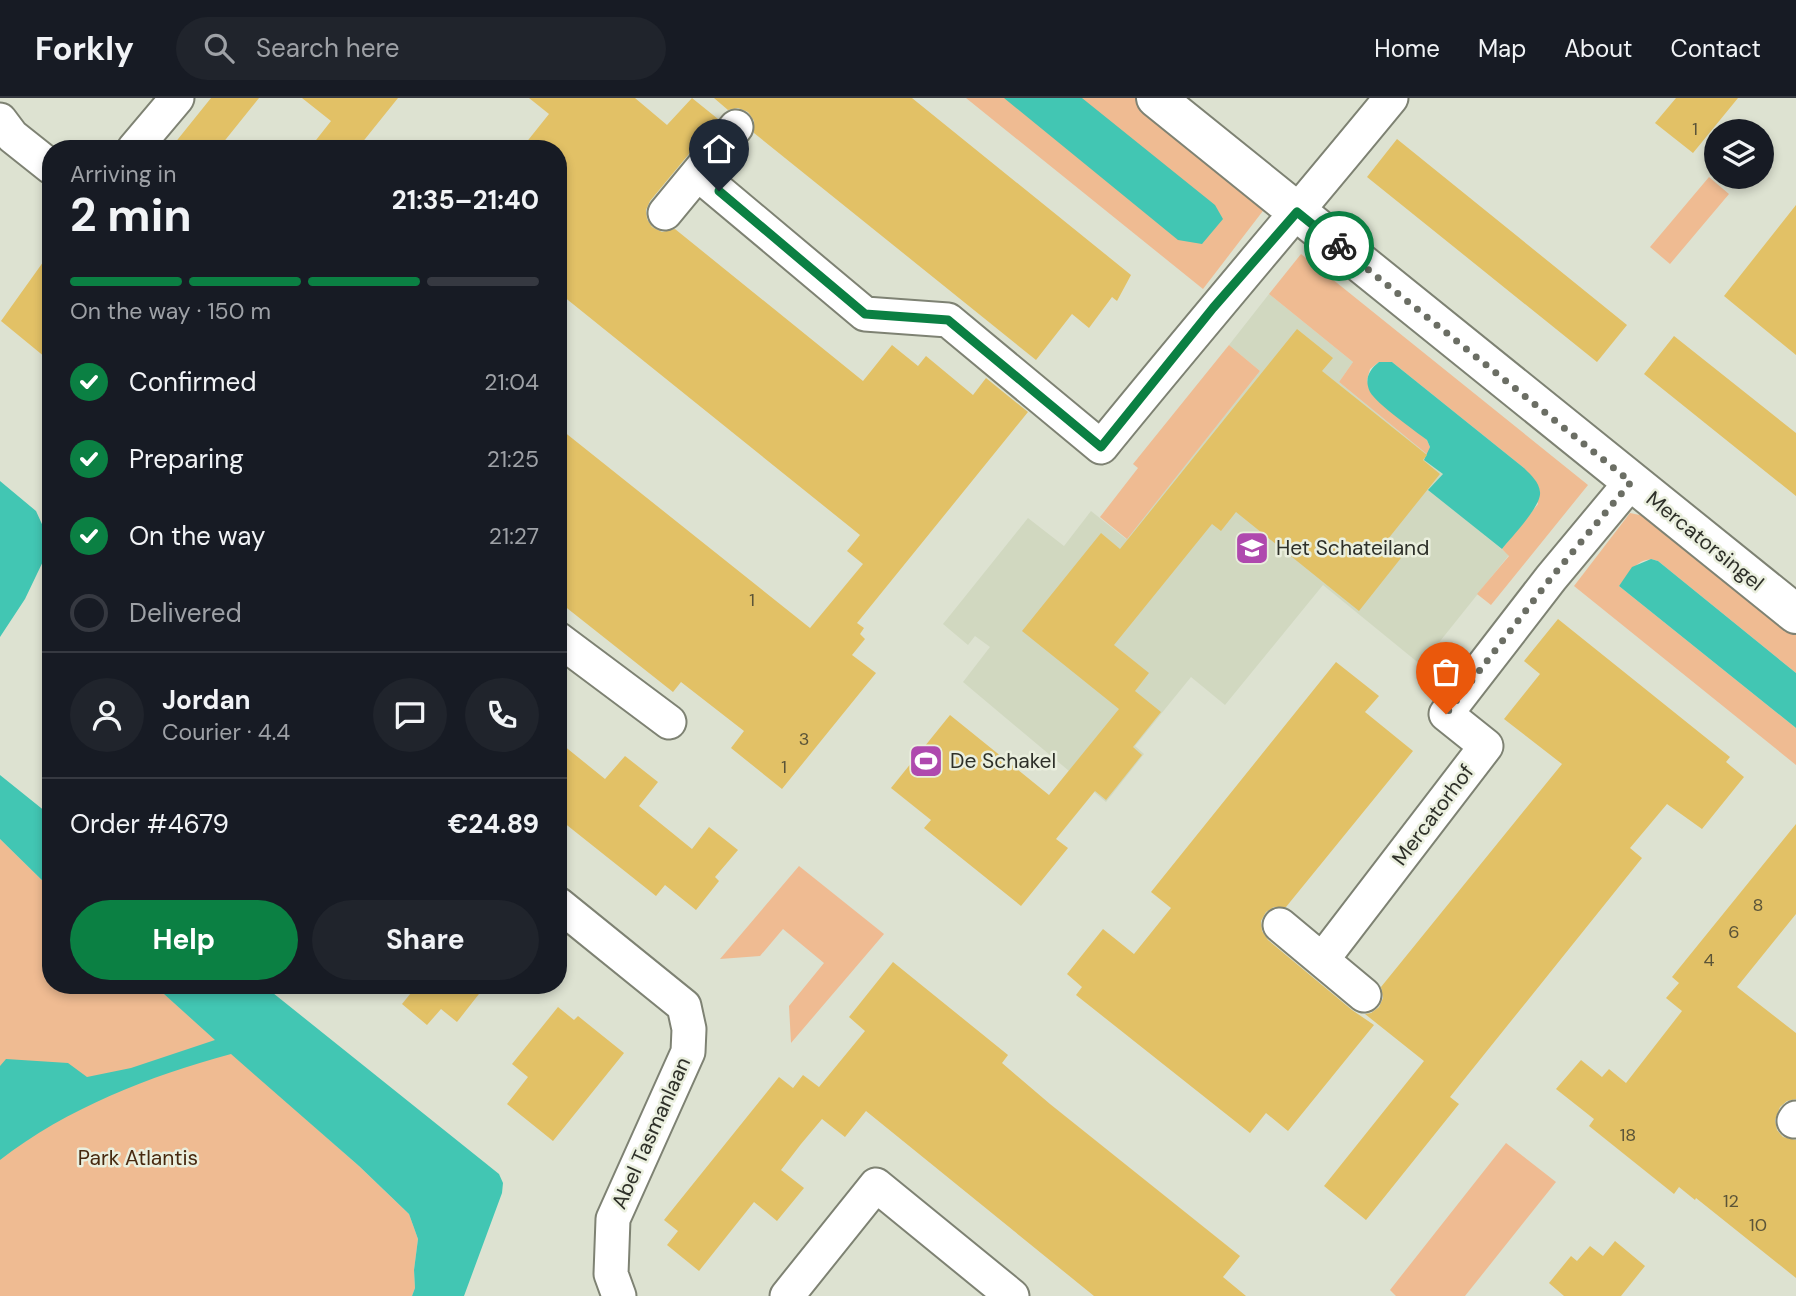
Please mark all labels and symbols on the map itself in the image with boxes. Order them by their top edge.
house number: 1 [1692,117,1698,141]
pin [689,119,749,191]
courier [1304,211,1374,281]
street label: Mercatorsingel [1640,485,1770,597]
school or university icon: Het Schateiland [1233,529,1271,567]
place label: Het Schateiland [1276,534,1429,562]
house number: 1 [749,588,755,612]
pin [1416,642,1476,714]
house number: 3 [799,727,809,751]
sports icon: De Schakel [907,742,945,780]
place label: De Schakel [950,747,1056,775]
house number: 1 [781,755,787,779]
street label: Mercatorhof [1386,759,1480,871]
house number: 8 [1753,893,1763,917]
house number: 6 [1728,920,1740,944]
house number: 4 [1704,948,1715,972]
street label: Abel Tasmanlaan [605,1053,697,1213]
house number: 18 [1620,1123,1636,1147]
park label: Park Atlantis [78,1144,198,1172]
house number: 12 [1723,1189,1739,1213]
house number: 10 [1749,1213,1767,1237]

